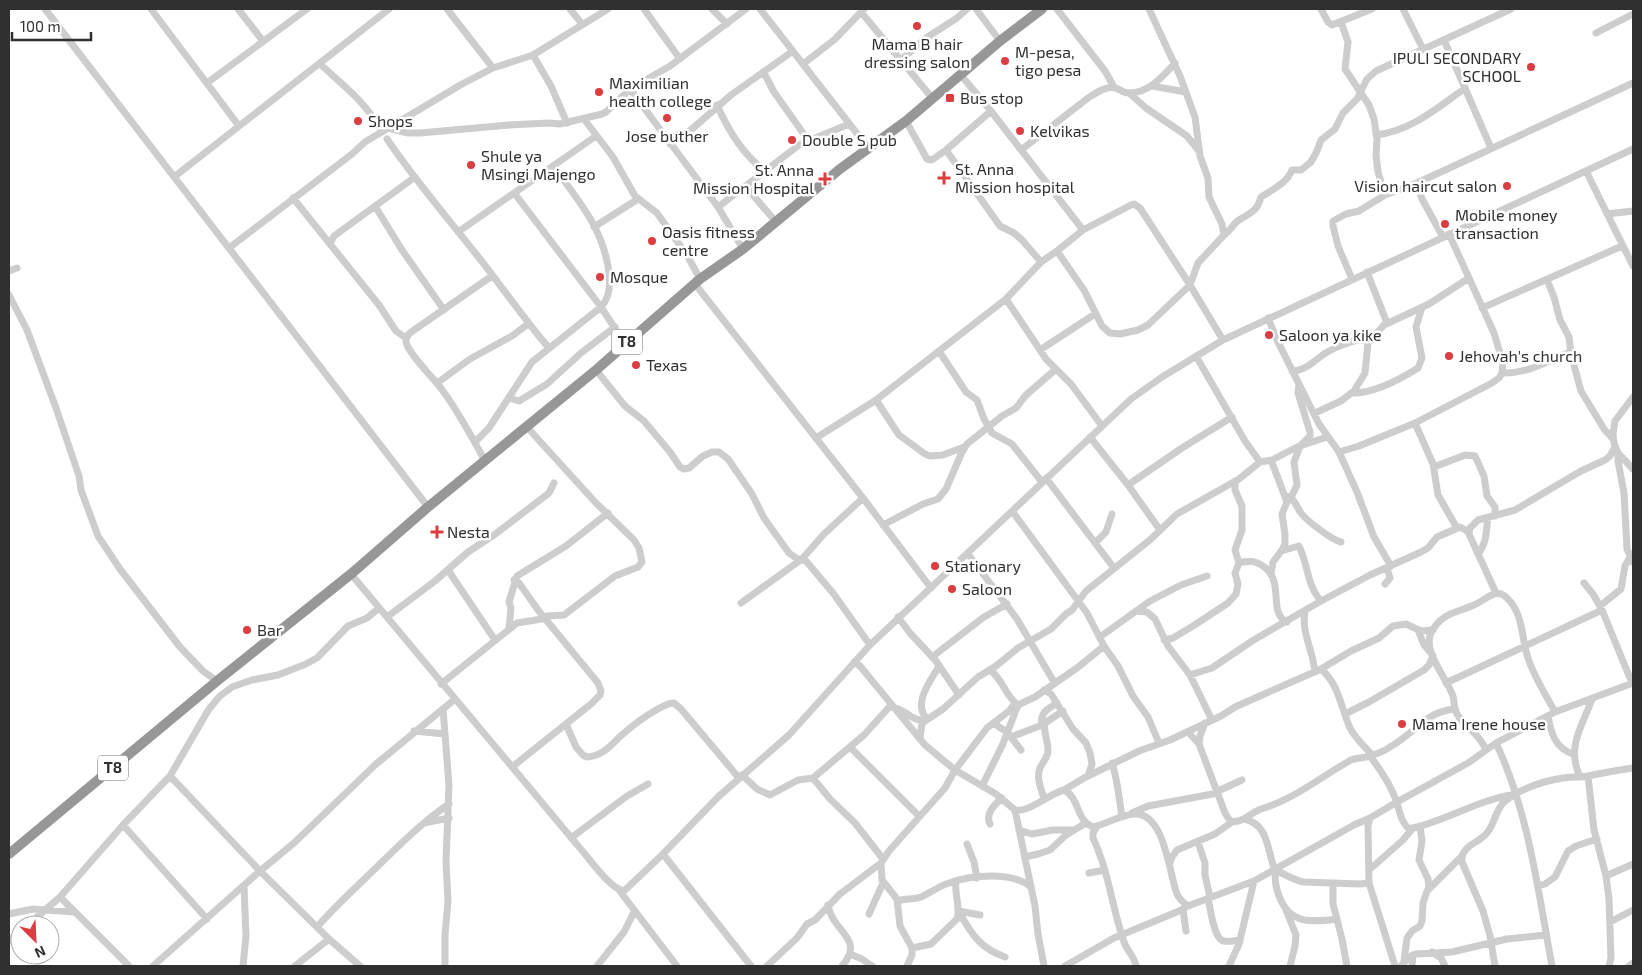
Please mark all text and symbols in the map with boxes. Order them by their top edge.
scale bar [12,10,91,42]
text: 100 m [20,17,61,35]
marker: Mama B hair dressing salon [911,20,923,32]
place label: Mama B hair dressing salon [864,34,970,71]
place label: M-pesa, tigo pesa [1015,42,1081,79]
place label: IPULI SECONDARY SCHOOL [1393,48,1521,85]
marker: M-pesa, tigo pesa [999,55,1011,67]
marker: IPULI SECONDARY SCHOOL [1525,61,1537,73]
place label: Maximilian health college [609,73,712,110]
marker: Maximilian health college [593,86,605,98]
place label: Bus stop [960,88,1023,107]
marker: Bus stop [944,92,956,104]
place label: Shops [368,111,413,130]
marker: Jose buther [661,112,673,124]
marker: Shops [352,115,364,127]
place label: Kelvikas [1030,121,1090,140]
marker: Kelvikas [1014,125,1026,137]
place label: Jose buther [625,126,709,145]
place label: Double S pub [802,130,897,149]
marker: Double S pub [786,134,798,146]
place label: Shule ya Msingi Majengo [481,146,596,184]
marker: Shule ya Msingi Majengo [465,159,477,171]
place label: St. Anna Mission hospital [955,159,1075,196]
place label: St. Anna Mission Hospital [693,160,814,197]
marker: St. Anna Mission hospital [937,171,951,185]
marker: St. Anna Mission Hospital [818,172,832,186]
place label: Vision haircut salon [1354,176,1497,195]
marker: Vision haircut salon [1501,180,1513,192]
place label: Mobile money transaction [1455,205,1558,242]
marker: Mobile money transaction [1439,218,1451,230]
place label: Oasis fitness centre [662,222,755,259]
marker: Oasis fitness centre [646,235,658,247]
place label: Mosque [610,267,668,286]
marker: Mosque [594,271,606,283]
place label: Saloon ya kike [1279,325,1382,344]
marker: Saloon ya kike [1263,329,1275,341]
road number: T8 [612,330,642,354]
place label: Jehovah's church [1459,346,1582,365]
marker: Jehovah's church [1443,350,1455,362]
place label: Texas [646,355,687,374]
marker: Texas [630,359,642,371]
place label: Nesta [447,522,490,541]
marker: Nesta [431,526,443,538]
place label: Stationary [945,556,1021,575]
marker: Stationary [929,560,941,572]
place label: Saloon [962,579,1012,598]
marker: Saloon [946,583,958,595]
place label: Bar [257,620,283,639]
marker: Bar [241,624,253,636]
place label: Mama Irene house [1412,714,1546,733]
marker: Mama Irene house [1396,718,1408,730]
road number: T8 [98,756,128,780]
north arrow [10,915,60,965]
text: N [32,943,49,962]

